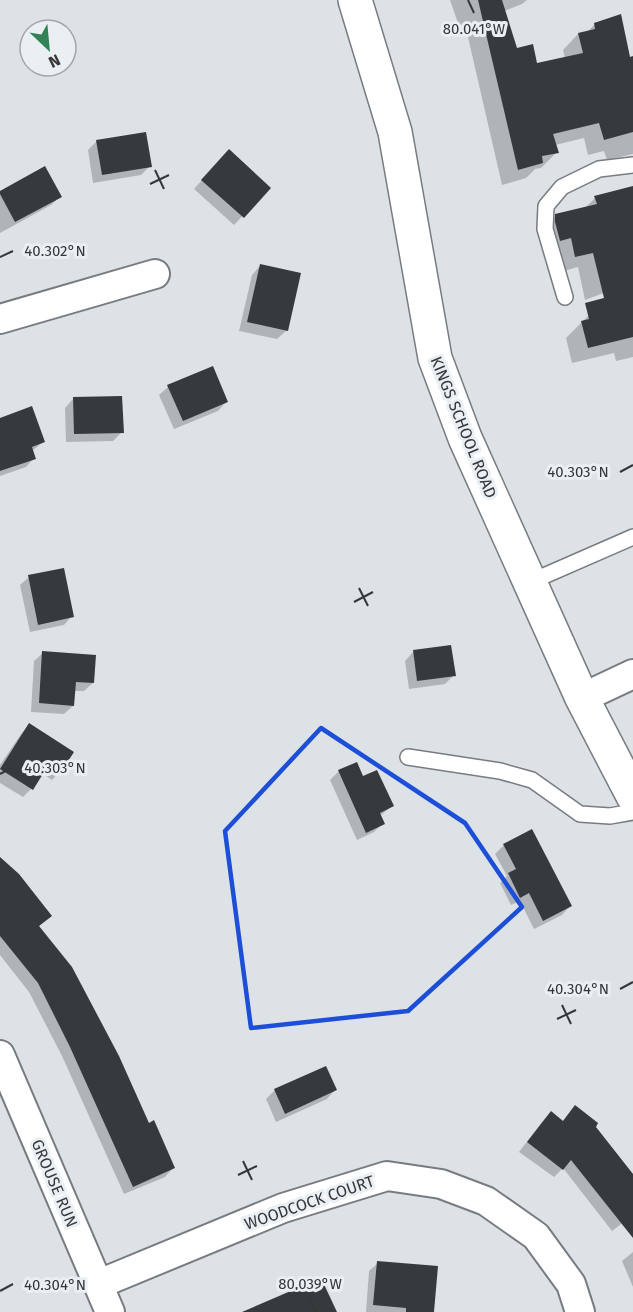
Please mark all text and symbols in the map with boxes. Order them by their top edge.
north arrow [18,18,78,78]
text: 80.041°W [443,20,506,38]
text: N [45,50,63,72]
text: 40.302°N [24,242,86,260]
street label: KINGS SCHOOL ROAD [426,354,501,501]
text: 40.303°N [547,463,609,481]
text: 40.303°N [24,759,86,777]
text: 40.304°N [547,980,609,998]
street label: GROUSE RUN [27,1136,82,1230]
street label: WOODCOCK COURT [242,1171,377,1234]
text: 80.039°W [278,1275,342,1293]
text: 40.304°N [24,1276,86,1294]

